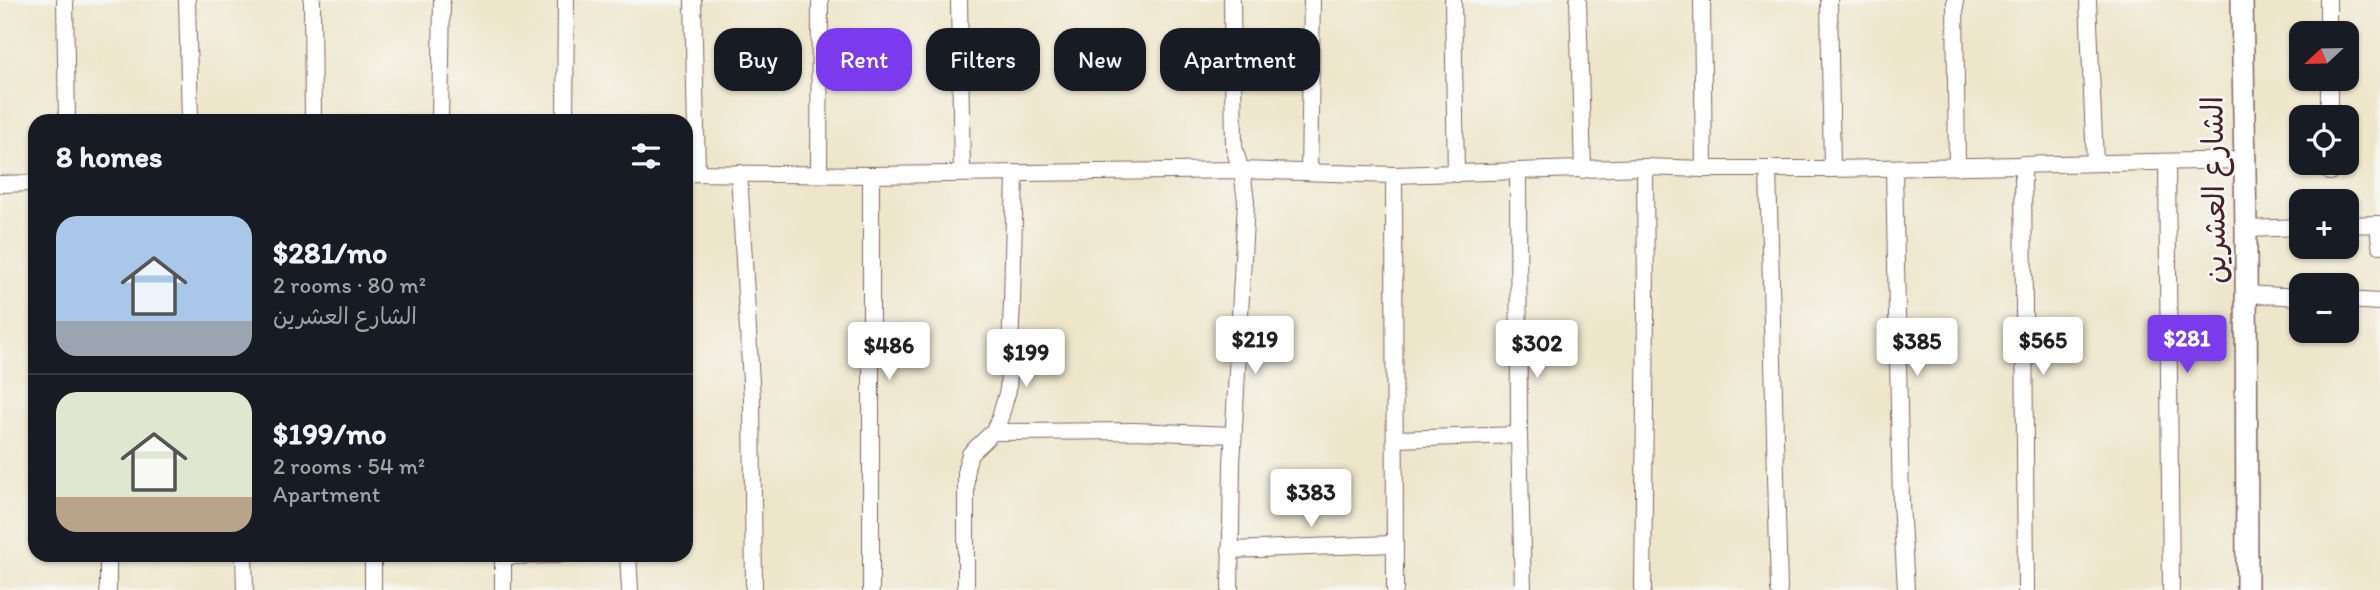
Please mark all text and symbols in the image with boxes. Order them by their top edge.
north arrow [2289,21,2359,91]
map controls [2289,21,2359,343]
chip: Buy [714,28,802,91]
chip: Rent [816,28,912,91]
chip: Filters [926,28,1040,91]
chip: New [1054,28,1146,91]
chip: Apartment [1160,28,1320,91]
street label: الشارع العشرين [2193,96,2237,284]
button: locate [2289,105,2359,175]
icon: filters [627,137,665,175]
text: 8 homes [56,138,163,175]
button: + [2289,189,2359,259]
text: $281/mo [273,234,387,271]
icon: home [112,244,196,328]
text: 2 rooms · 80 m² [273,271,426,299]
button: − [2289,273,2359,343]
text: الشارع العشرين [273,302,417,330]
pin: $219 [1214,316,1296,376]
pin: $281 [2146,316,2228,375]
pin: $385 [1876,318,1958,378]
pin: $565 [2002,318,2084,377]
pin: $302 [1496,320,1578,380]
pin: $486 [848,322,930,382]
text: $281 [2163,324,2211,352]
text: $219 [1232,325,1278,353]
text: $565 [2019,326,2067,354]
text: $385 [1893,327,1941,355]
text: $302 [1512,329,1562,357]
pin: $199 [985,330,1067,389]
text: $486 [864,331,914,359]
text: $199 [1003,338,1049,366]
text: $199/mo [273,415,387,452]
icon: home [112,420,196,504]
text: 2 rooms · 54 m² [273,452,425,480]
pin: $383 [1270,470,1352,529]
text: $383 [1286,478,1336,506]
text: Apartment [273,480,380,508]

